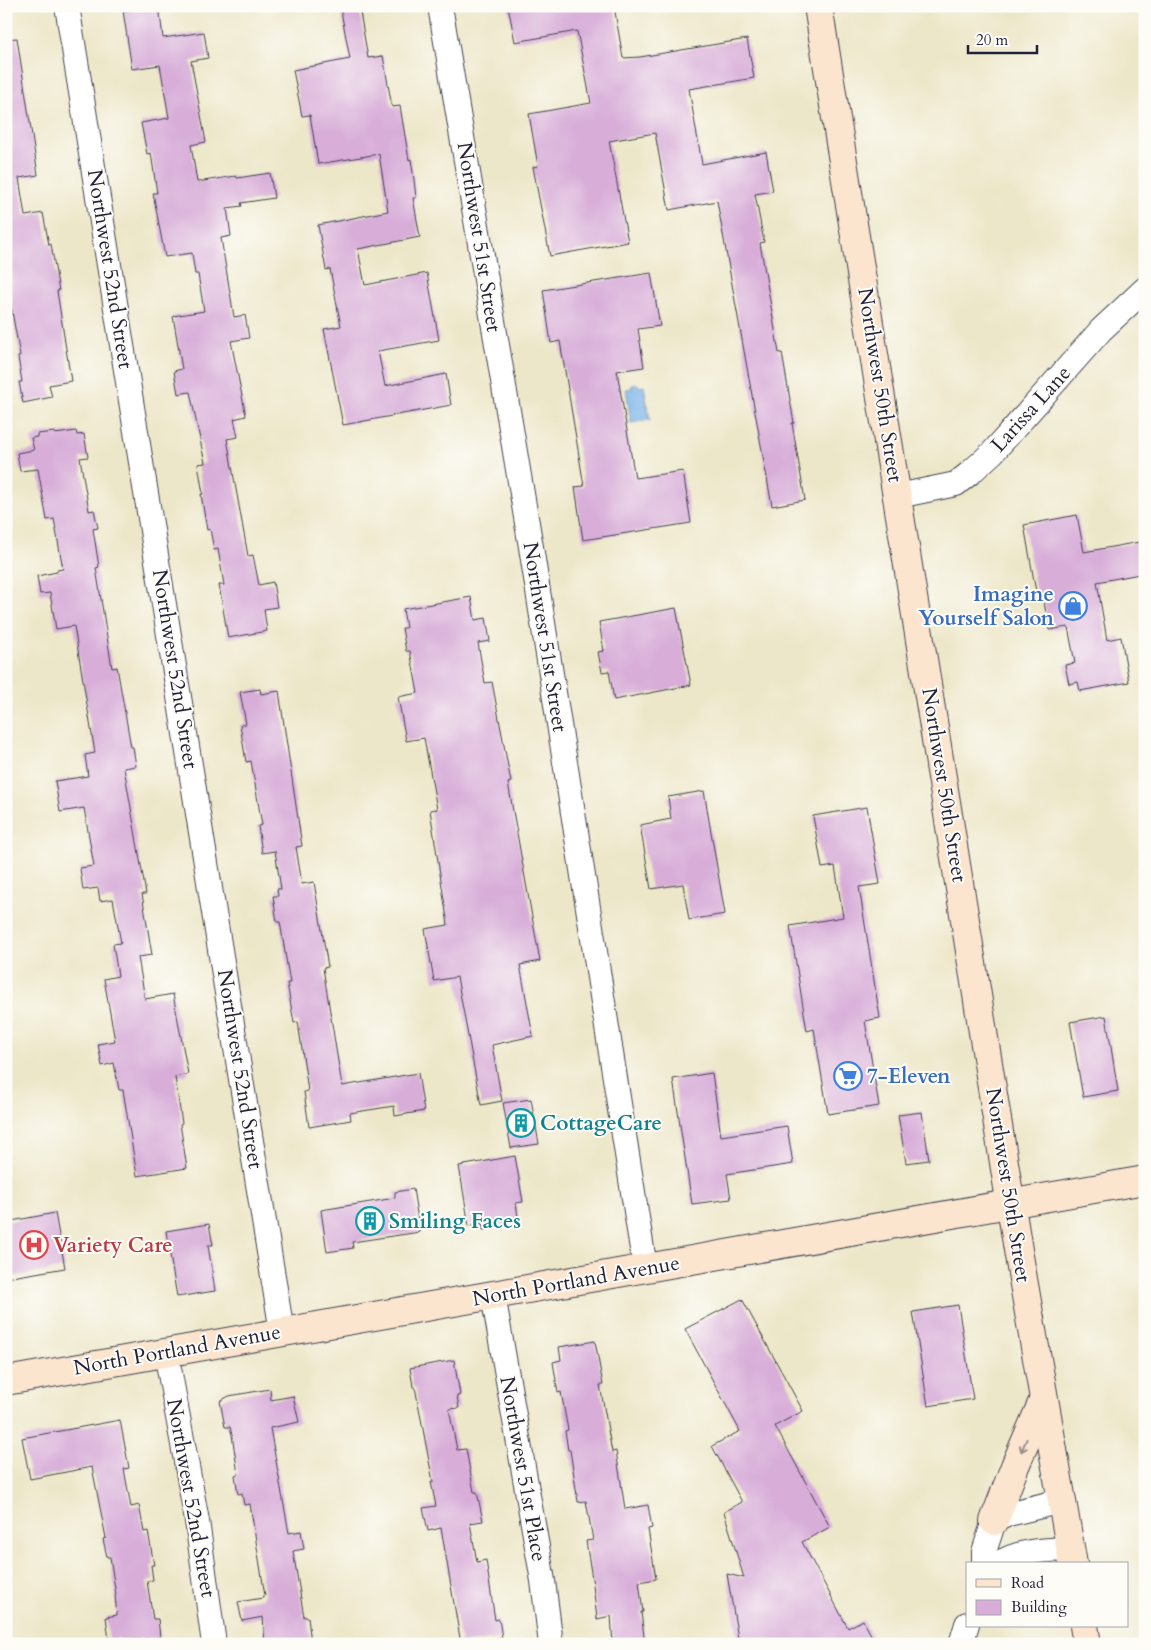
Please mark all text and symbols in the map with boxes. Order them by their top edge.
scale bar [968,22,1037,54]
text: 20 m [976,30,1008,50]
street label: Northwest 51st Street [450,140,508,334]
street label: Northwest 52nd Street [80,167,140,371]
street label: Northwest 50th Street [850,286,910,485]
street label: Larissa Lane [984,359,1078,459]
street label: Northwest 51st Street [516,540,574,734]
street label: Northwest 52nd Street [145,567,205,771]
place label: Imagine Yourself Salon [918,580,1055,633]
shop icon: Imagine Yourself Salon [1058,591,1088,621]
street label: Northwest 50th Street [914,686,974,885]
street label: Northwest 52nd Street [210,967,270,1171]
supermarket icon: 7-Eleven [833,1061,863,1091]
place label: 7-Eleven [867,1062,951,1091]
street label: Northwest 50th Street [978,1086,1038,1285]
building icon: CottageCare [506,1108,536,1138]
place label: CottageCare [540,1109,662,1138]
building icon: Smiling Faces [355,1206,385,1236]
place label: Smiling Faces [389,1207,521,1236]
hospital icon: Variety Care [19,1230,49,1260]
place label: Variety Care [53,1231,173,1260]
street label: North Portland Avenue [470,1248,682,1314]
street label: North Portland Avenue [71,1317,283,1383]
street label: Northwest 51st Place [492,1374,554,1564]
street label: Northwest 52nd Street [159,1396,223,1600]
one-way arrow [1019,1437,1028,1452]
legend [966,1562,1128,1628]
text: Road [1011,1573,1044,1593]
text: Building [1011,1597,1067,1617]

